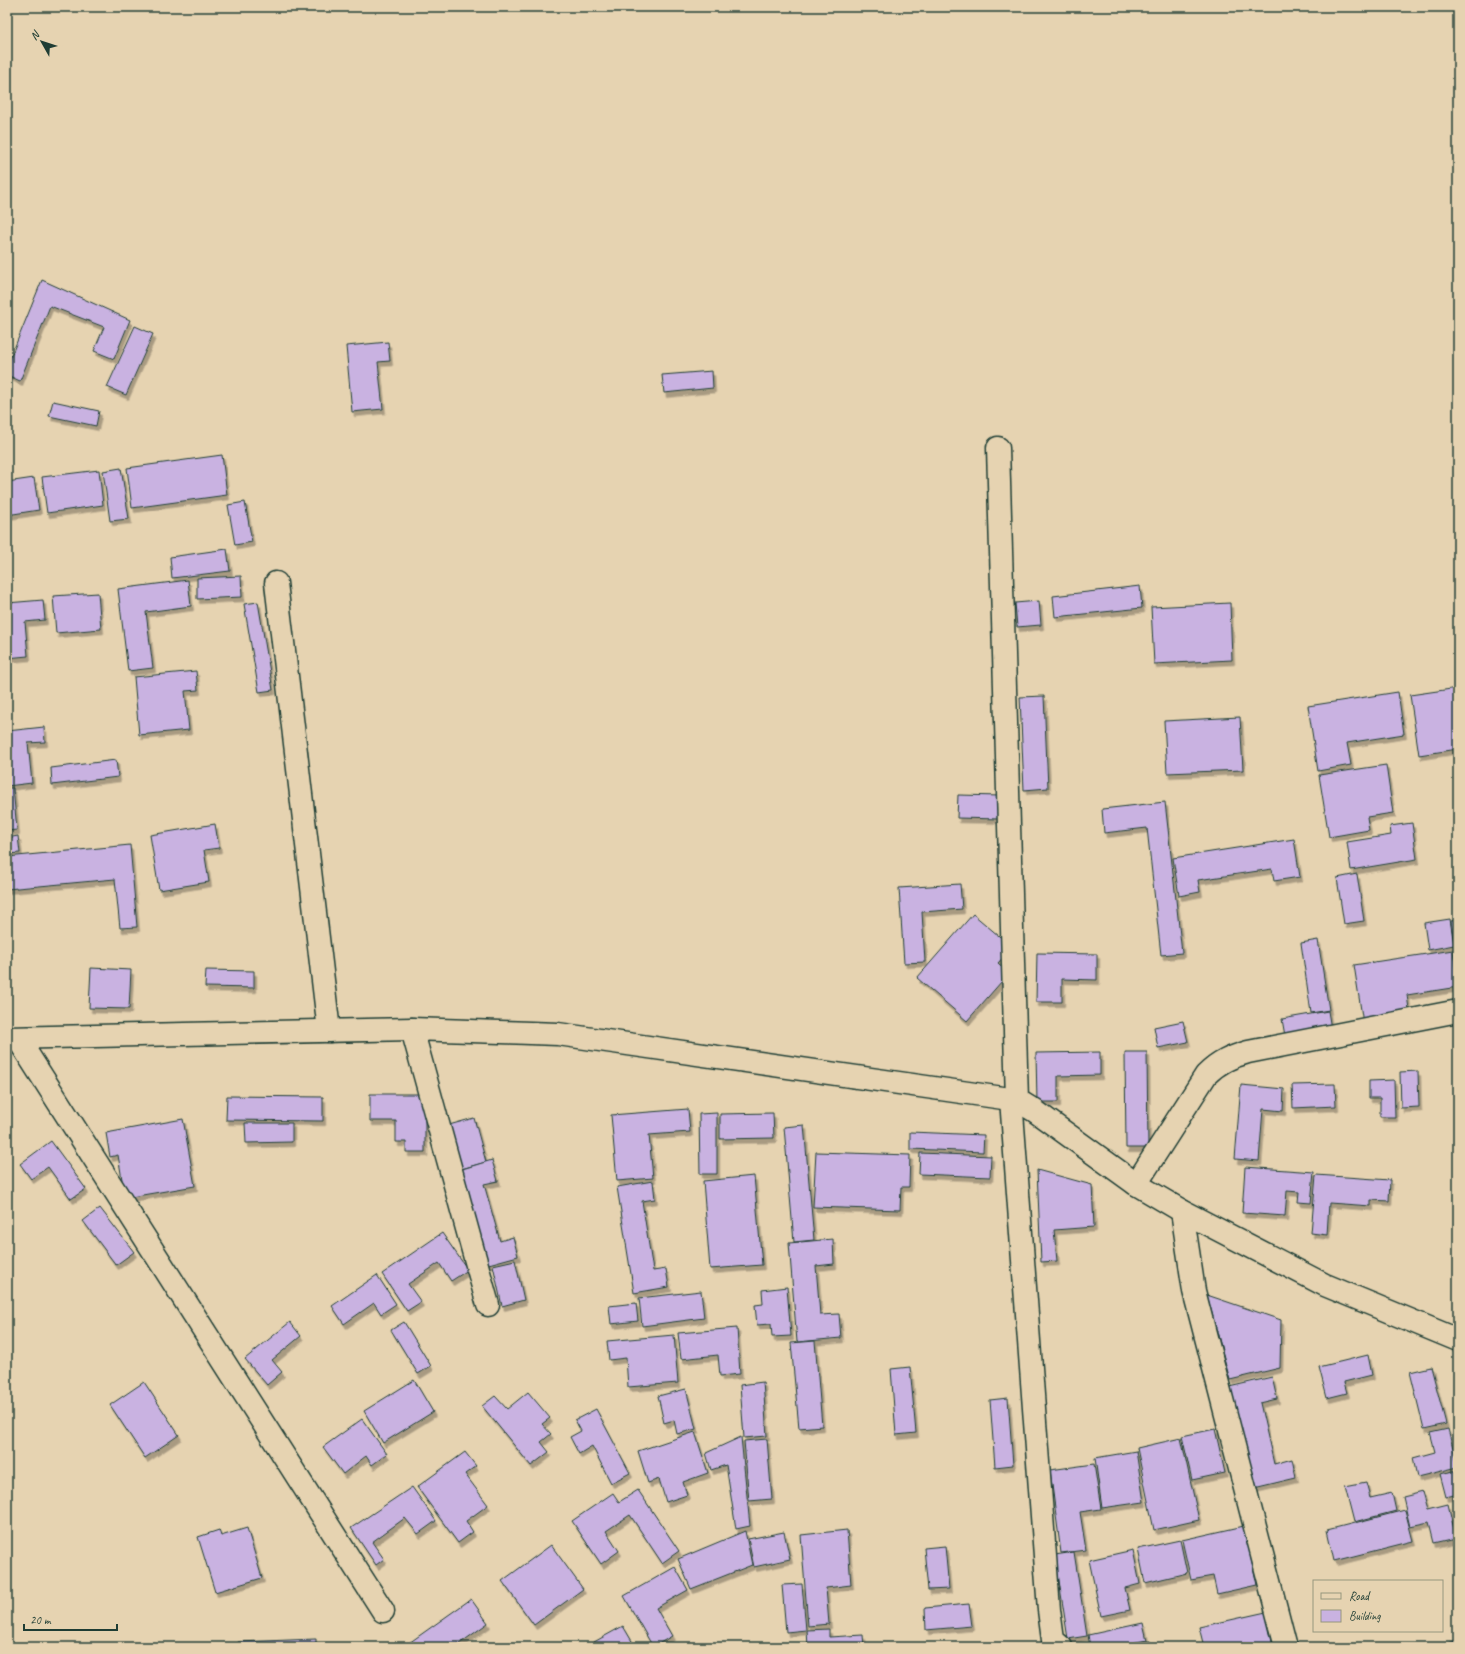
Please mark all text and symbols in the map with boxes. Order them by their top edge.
north arrow [22,22,62,62]
text: N [27,27,43,43]
legend [1313,1580,1443,1632]
text: Road [1349,1588,1371,1604]
scale bar [24,1606,117,1632]
text: Building [1349,1608,1381,1624]
text: 20 m [30,1612,52,1628]

